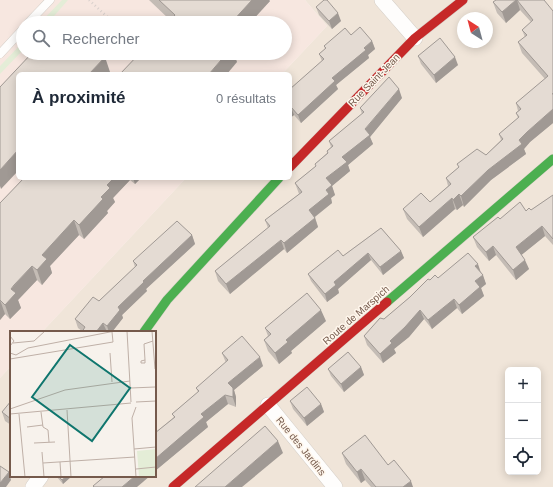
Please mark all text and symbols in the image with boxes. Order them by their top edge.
north arrow [457,12,493,48]
search box [16,16,292,60]
icon: search [30,27,52,49]
text: Rechercher [62,30,140,47]
street label: Rue Saint-Jean [346,51,402,109]
text: À proximité [32,88,126,107]
text: 0 résultats [216,91,276,106]
street label: Route de Marspich [321,283,391,347]
inset map [10,331,156,477]
map controls [505,367,541,475]
button: + [505,367,541,403]
button: − [505,403,541,439]
street label: Rue des Jardins [274,414,328,478]
button: locate [505,439,541,475]

